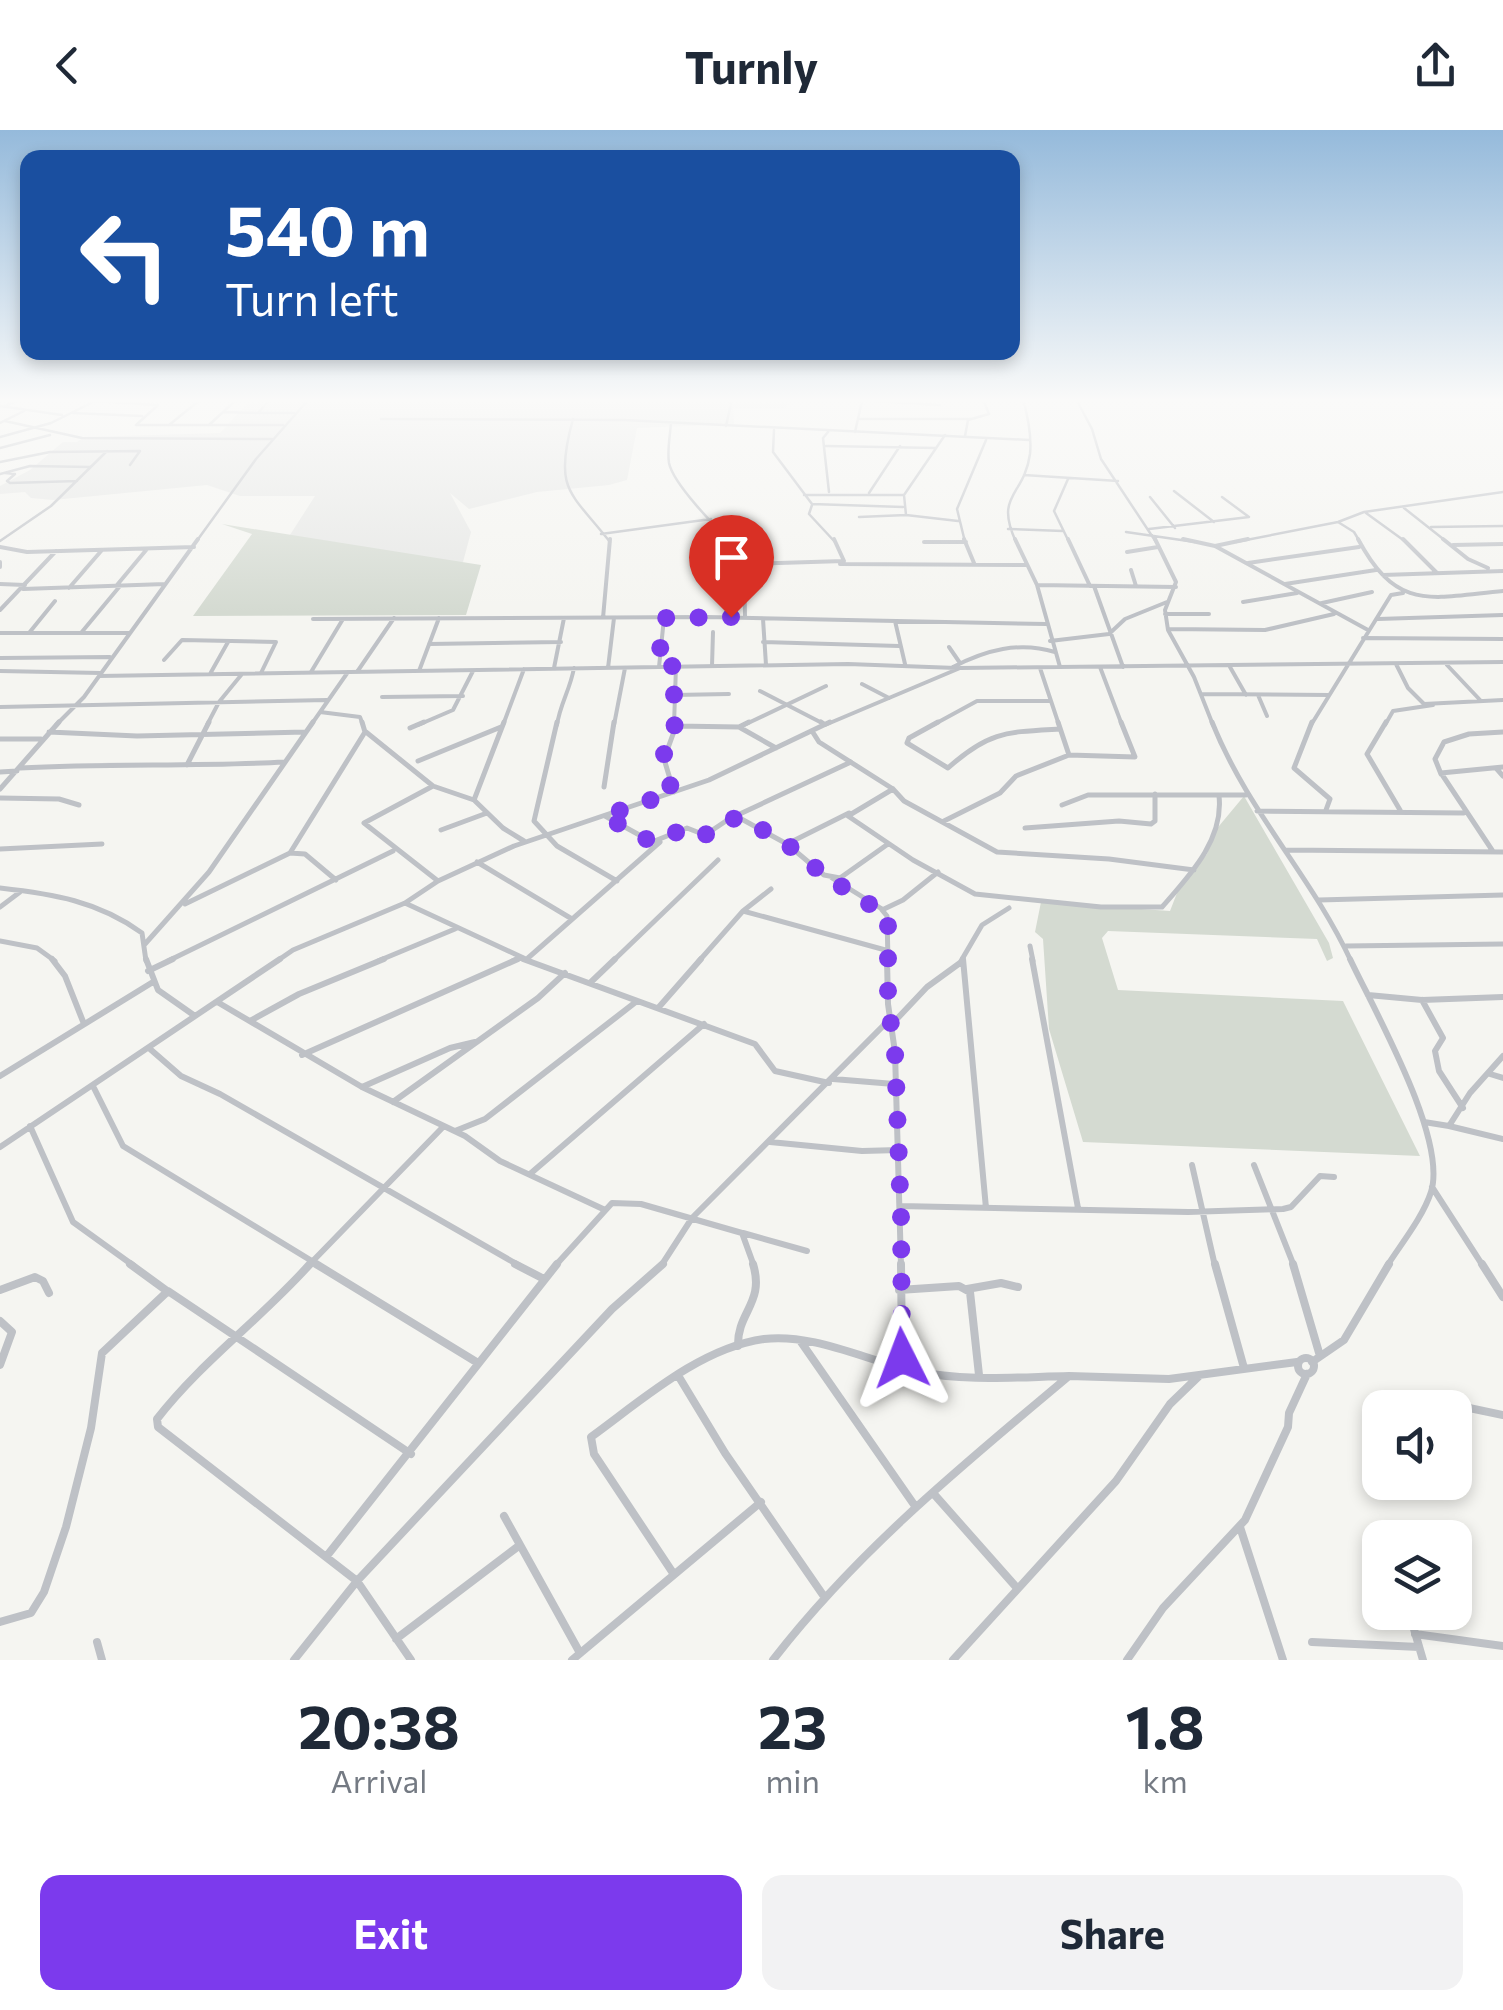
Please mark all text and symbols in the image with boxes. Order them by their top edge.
icon: back [40,38,95,93]
text: Turnly [685,38,818,93]
icon: share [1408,38,1463,93]
text: 540 m [225,185,430,270]
icon: left [60,190,190,320]
text: Turn left [225,270,399,325]
pin [689,515,774,618]
icon: arrive [704,530,759,585]
position arrow [850,1306,954,1410]
map controls [1362,1390,1472,1630]
button: sound [1362,1390,1472,1500]
button: layers [1362,1520,1472,1630]
text: 20:38 [298,1688,460,1761]
text: 23 [758,1688,827,1761]
text: 1.8 [1125,1688,1205,1761]
text: Arrival [331,1760,427,1800]
text: min [765,1760,820,1800]
text: km [1142,1760,1188,1800]
button: Exit [40,1875,742,1990]
button: Share [762,1875,1463,1990]

